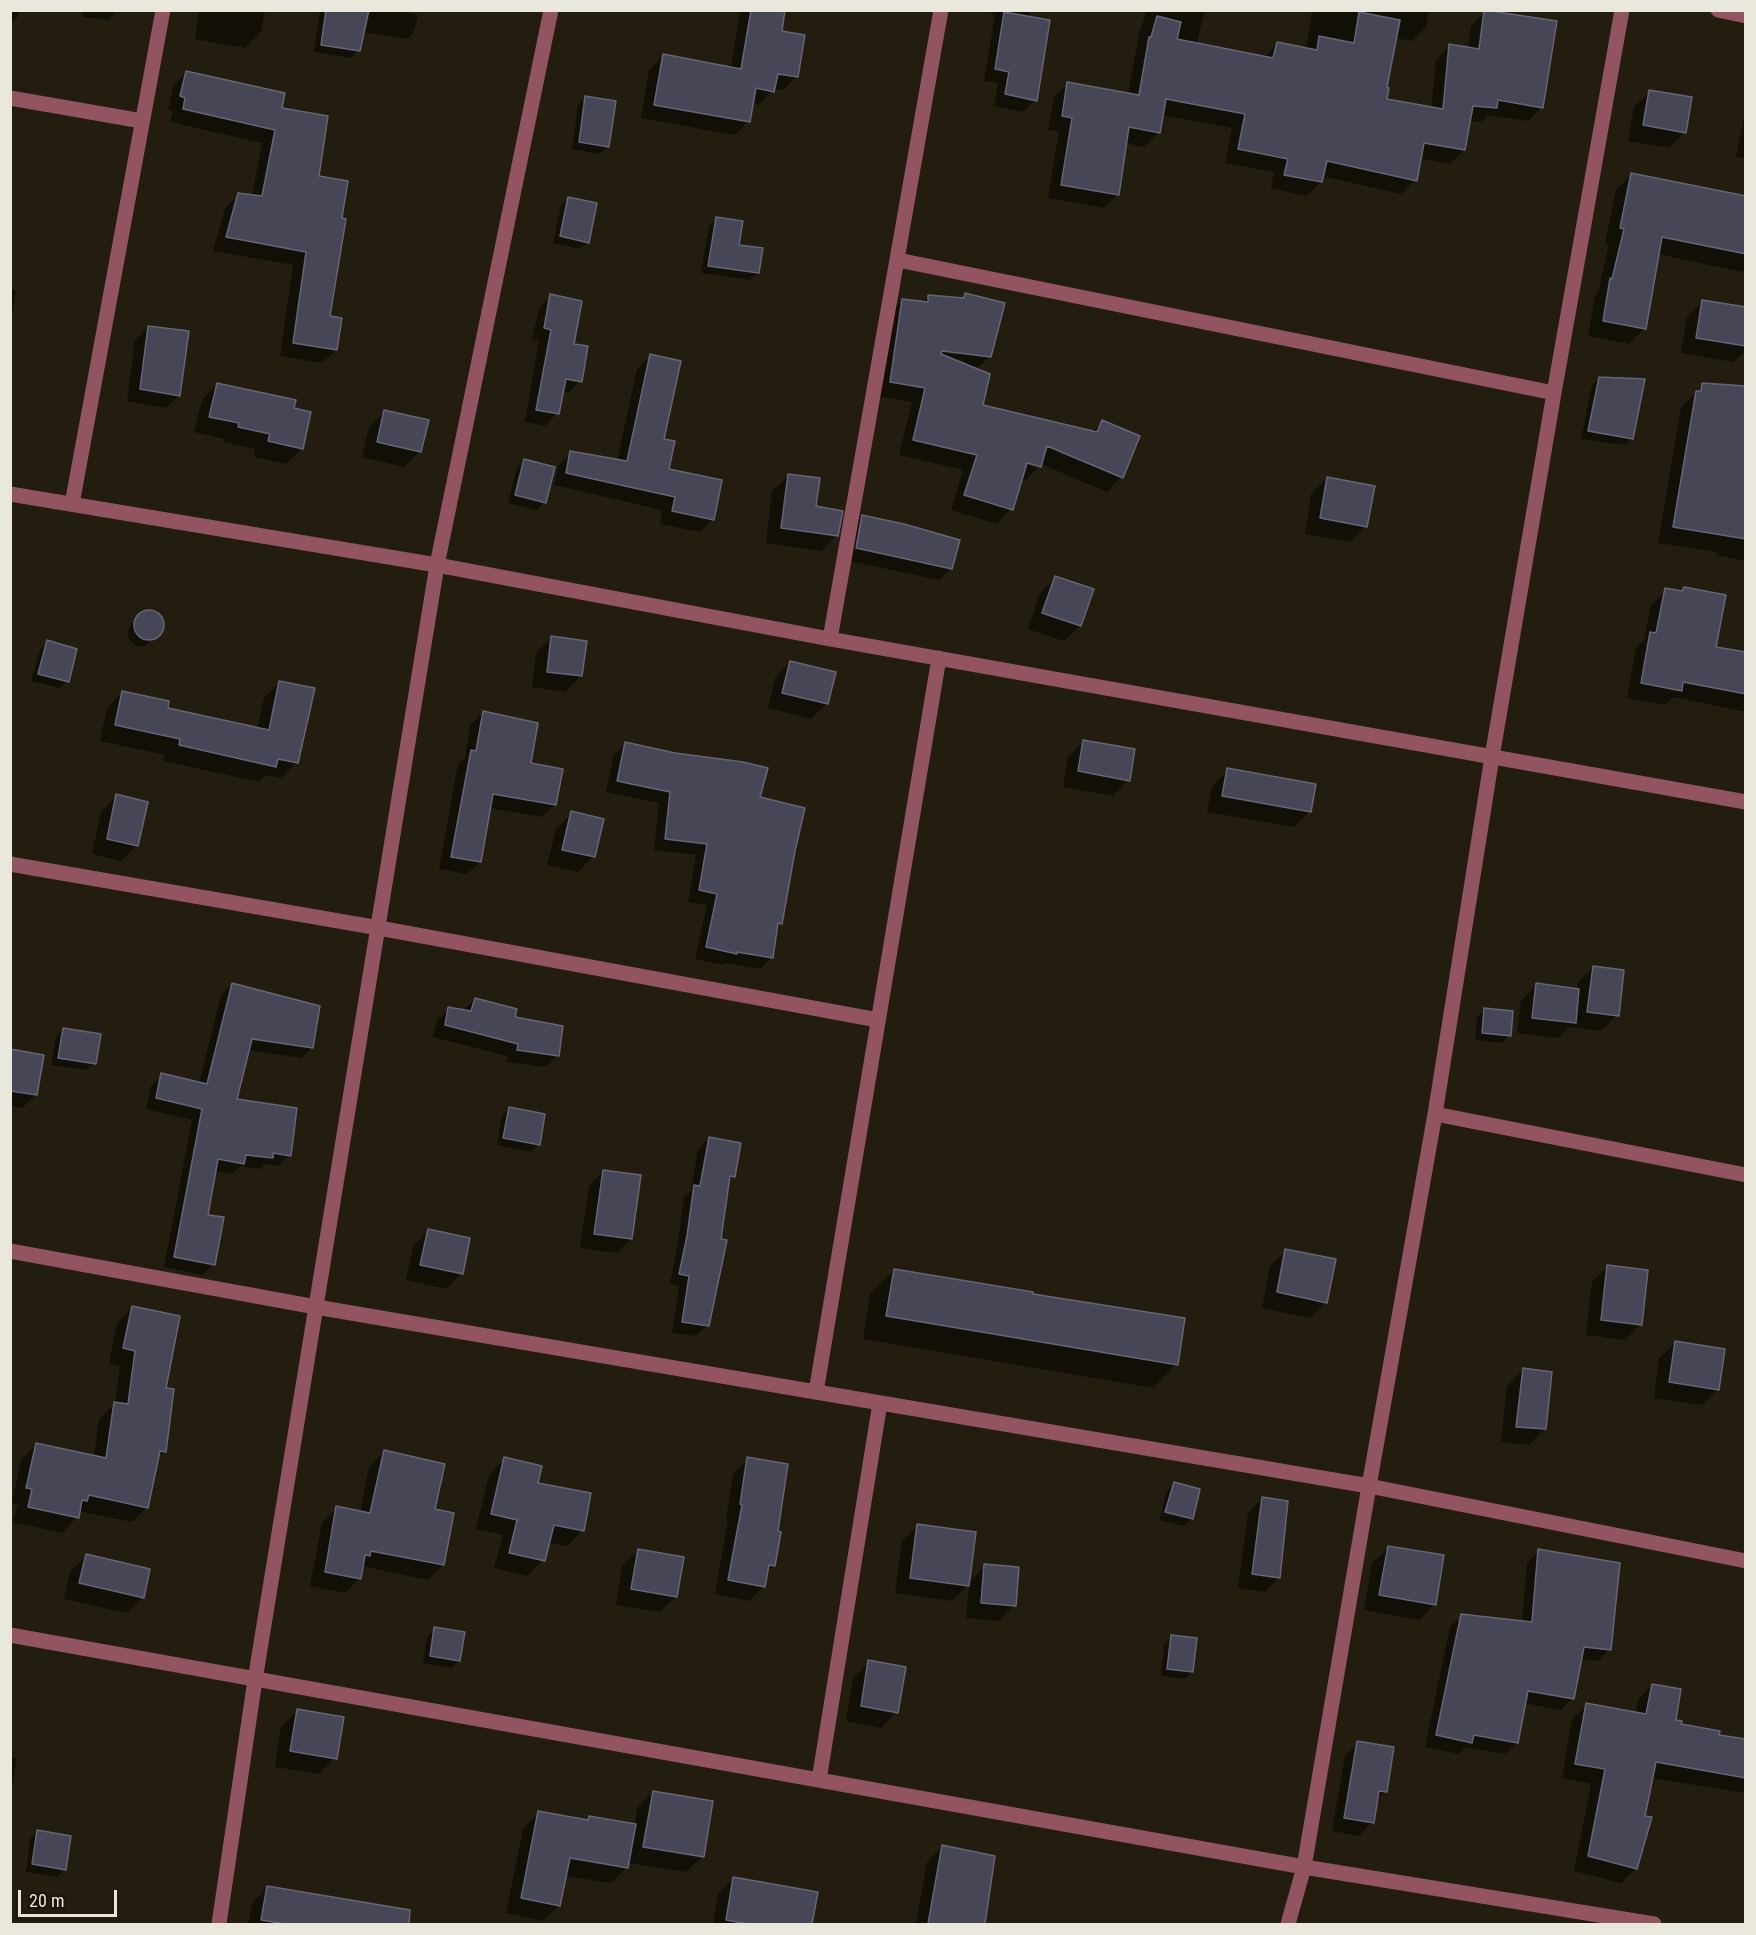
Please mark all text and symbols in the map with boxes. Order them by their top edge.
scale bar [21,1878,120,1916]
text: 20 m [29,1890,64,1911]

